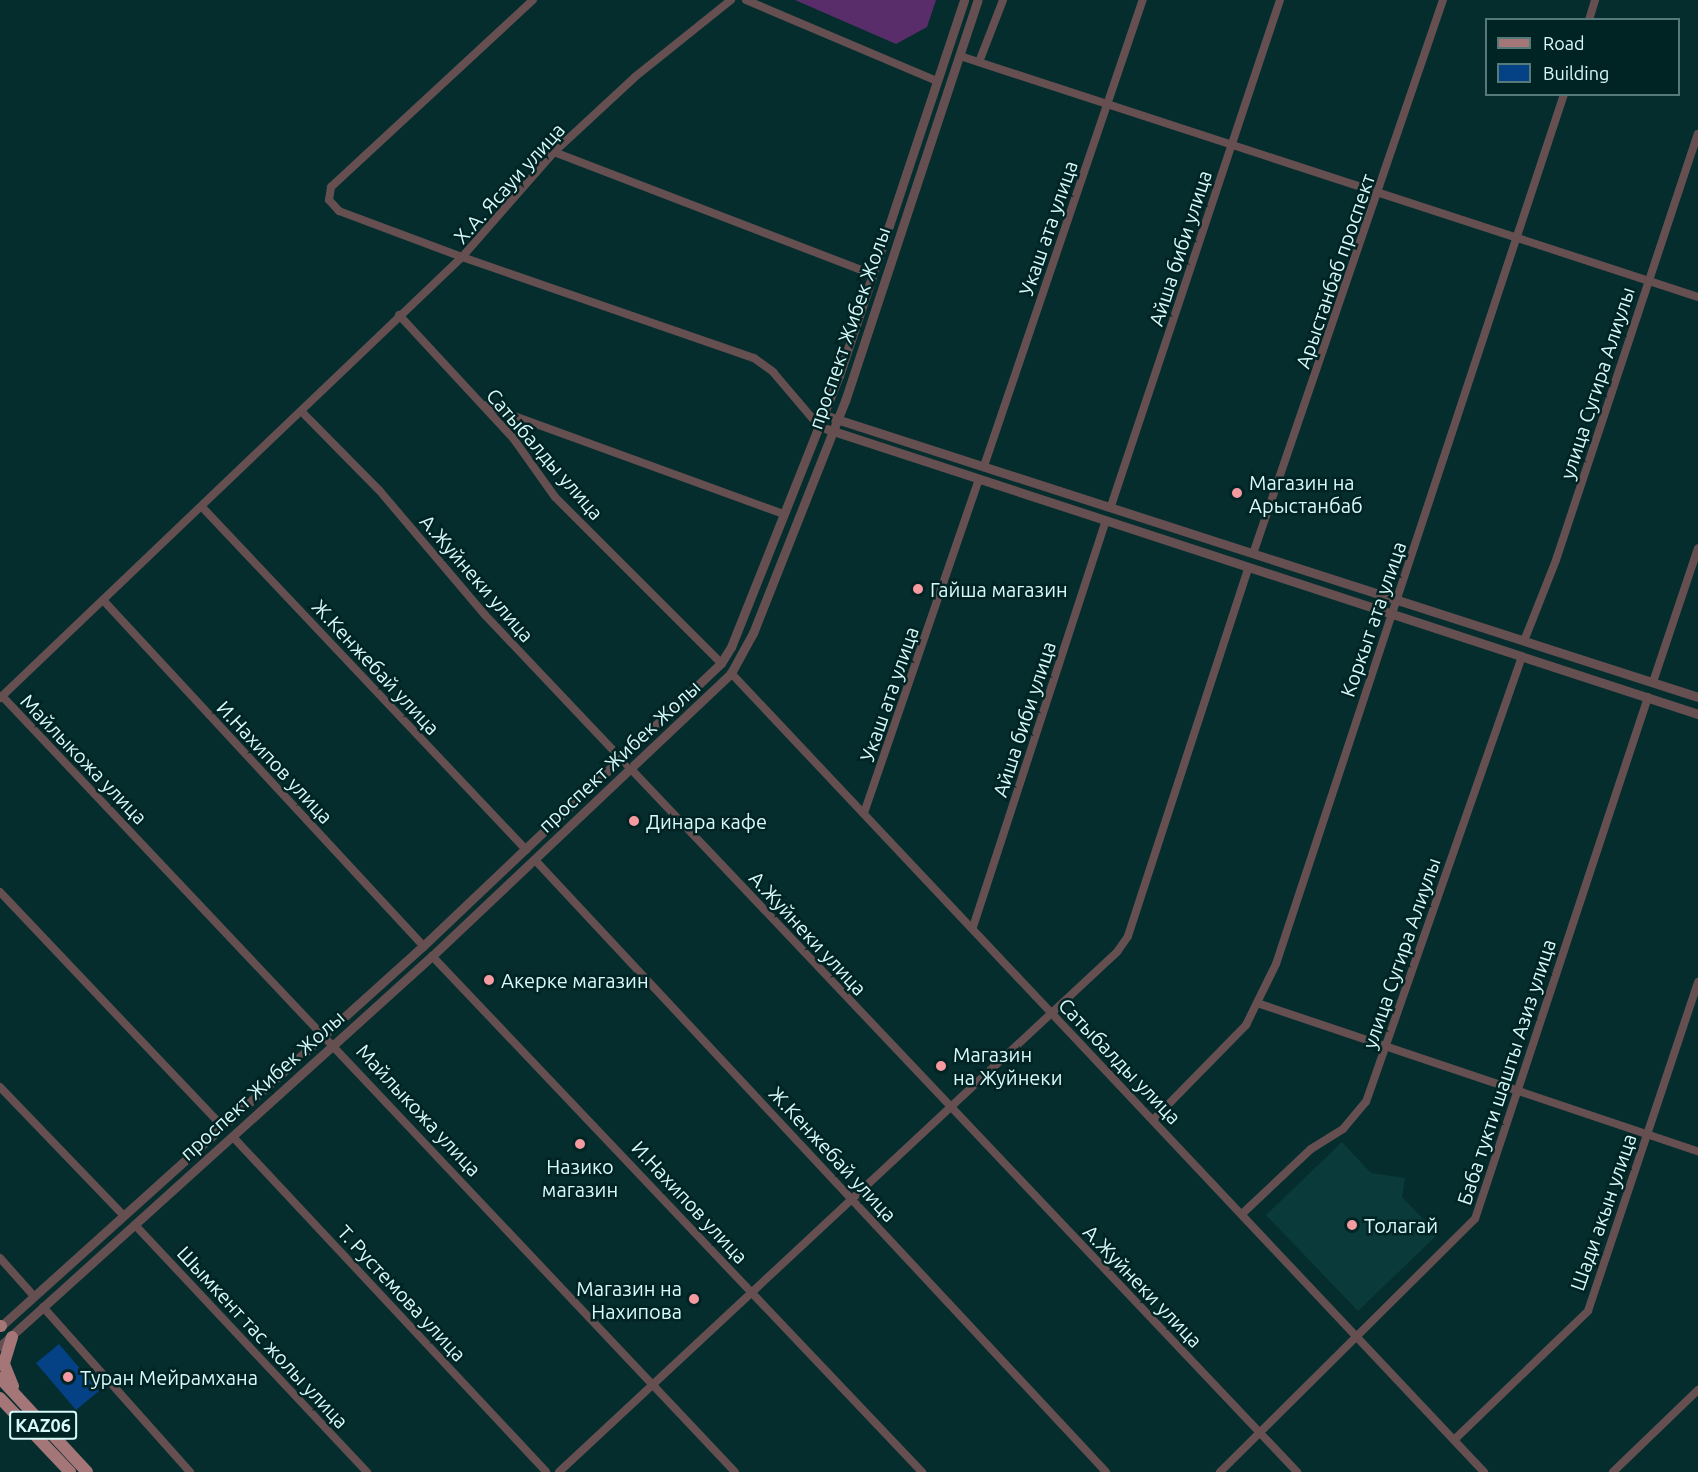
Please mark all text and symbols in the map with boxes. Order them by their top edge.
legend [1485,18,1680,96]
text: Road [1543,33,1585,53]
text: Building [1543,63,1609,83]
street label: Х.А. Ясауи улица [449,118,569,248]
street label: Укаш ата улица [1014,157,1082,299]
street label: Айша биби улица [1144,167,1216,329]
street label: Арыстанбаб проспект [1290,171,1380,371]
street label: проспект Жибек Жолы [803,224,895,432]
street label: улица Сугира Алиулы [1555,284,1639,482]
street label: Сатыбалды улица [482,384,608,524]
place label: Магазин на Арыстанбаб [1249,470,1363,517]
marker: Магазин на Арыстанбаб [1230,486,1244,500]
street label: А.Жуйнеки улица [415,509,539,647]
street label: Коркыт ата улица [1335,538,1411,700]
place label: Гайша магазин [930,577,1068,601]
marker: Гайша магазин [911,582,925,596]
street label: Ж.Кенжебай улица [307,594,445,740]
street label: Укаш ата улица [855,623,923,765]
street label: Айша биби улица [988,638,1060,800]
street label: проспект Жибек Жолы [533,675,705,837]
street label: Майлыкожа улица [16,689,152,829]
street label: И.Нахипов улица [212,696,338,828]
place label: Динара кафе [646,809,767,833]
marker: Динара кафе [627,814,641,828]
street label: улица Сугира Алиулы [1357,854,1445,1052]
street label: А.Жуйнеки улица [744,866,872,1000]
street label: Баба тукти шашты Азиз улица [1452,936,1560,1208]
place label: Акерке магазин [501,968,649,992]
marker: Акерке магазин [482,973,496,987]
street label: Сатыбалды улица [1054,993,1186,1129]
street label: проспект Жибек Жолы [175,1005,349,1165]
street label: Майлыкожа улица [352,1039,486,1181]
place label: Магазин на Жуйнеки [953,1042,1062,1089]
marker: Магазин на Жуйнеки [934,1059,948,1073]
street label: Ж.Кенжебай улица [764,1081,902,1227]
street label: Шади акын улица [1565,1130,1641,1294]
street label: И.Нахипов улица [627,1136,753,1268]
marker: Назико магазин [573,1137,587,1151]
place label: Назико магазин [542,1154,618,1201]
place label: Толагай [1364,1213,1438,1237]
marker: Толагай [1345,1218,1359,1232]
street label: Т. Рустемова улица [333,1220,471,1366]
street label: А.Жуйнеки улица [1078,1220,1208,1352]
street label: Шымкент тас жолы улица [172,1241,354,1433]
place label: Магазин на Нахипова [576,1276,682,1323]
marker: Магазин на Нахипова [687,1292,701,1306]
place label: Туран Мейрамхана [80,1365,258,1389]
marker: Туран Мейрамхана [61,1370,75,1384]
road number: KАZ06 [9,1410,78,1440]

